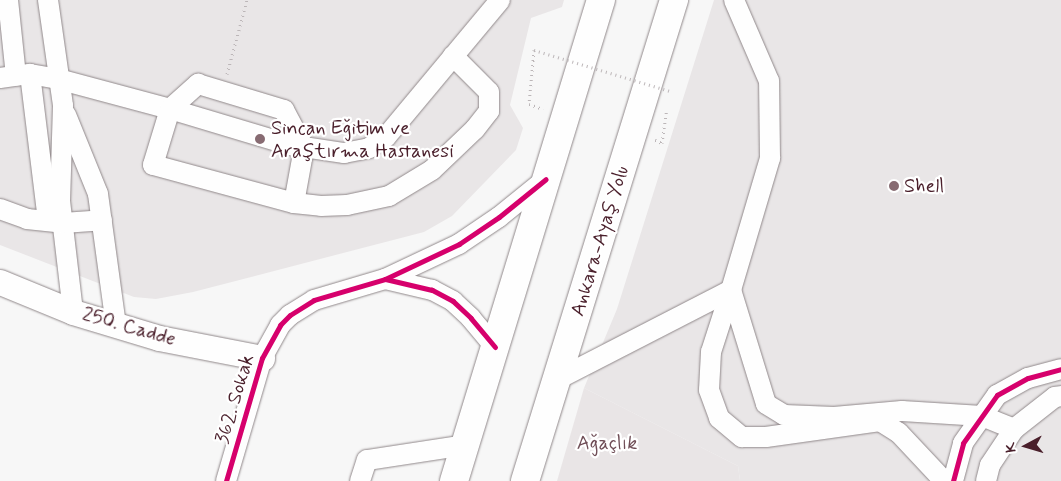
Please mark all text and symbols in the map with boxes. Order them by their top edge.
place label: Sincan Eğitim ve Araştırma Hastanesi [271,116,455,163]
marker: Sincan Eğitim ve Araştırma Hastanesi [253,132,267,146]
street label: Ankara-Ayaş Yolu [566,163,634,319]
place label: Shell [904,174,944,198]
marker: Shell [888,180,900,192]
street label: 250. Cadde [80,302,178,352]
street label: 362. Sokak [210,351,260,447]
north arrow [1001,421,1051,471]
park label: Ağaçlık [577,431,637,455]
text: K [1002,442,1021,453]

